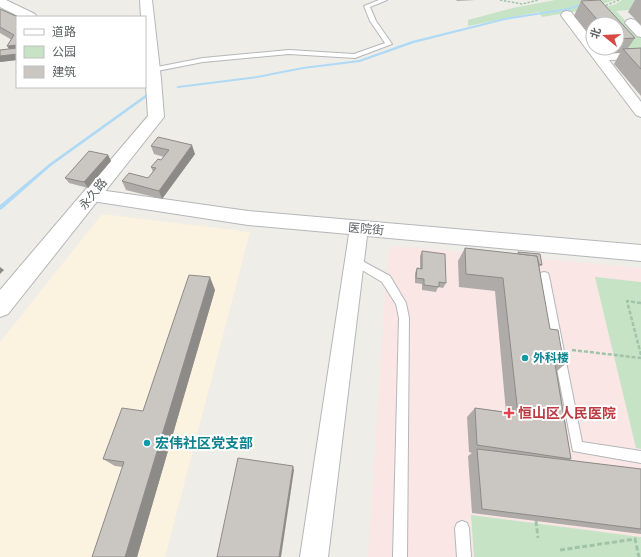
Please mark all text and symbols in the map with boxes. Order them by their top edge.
legend [16,16,146,88]
north arrow [585,16,625,56]
text: 道路 [52,25,76,39]
text: 北 [588,26,604,40]
text: 公园 [52,45,76,59]
text: 建筑 [52,65,76,79]
street label: 永久路 [76,176,110,212]
street label: 医院街 [347,220,385,238]
place label: 外科楼 [533,351,569,365]
marker: 外科楼 [520,353,530,363]
place label: 恒山区人民医院 [518,405,616,421]
marker: 恒山区人民医院 [503,407,515,419]
place label: 宏伟社区党支部 [155,435,253,451]
marker: 宏伟社区党支部 [142,438,152,448]

